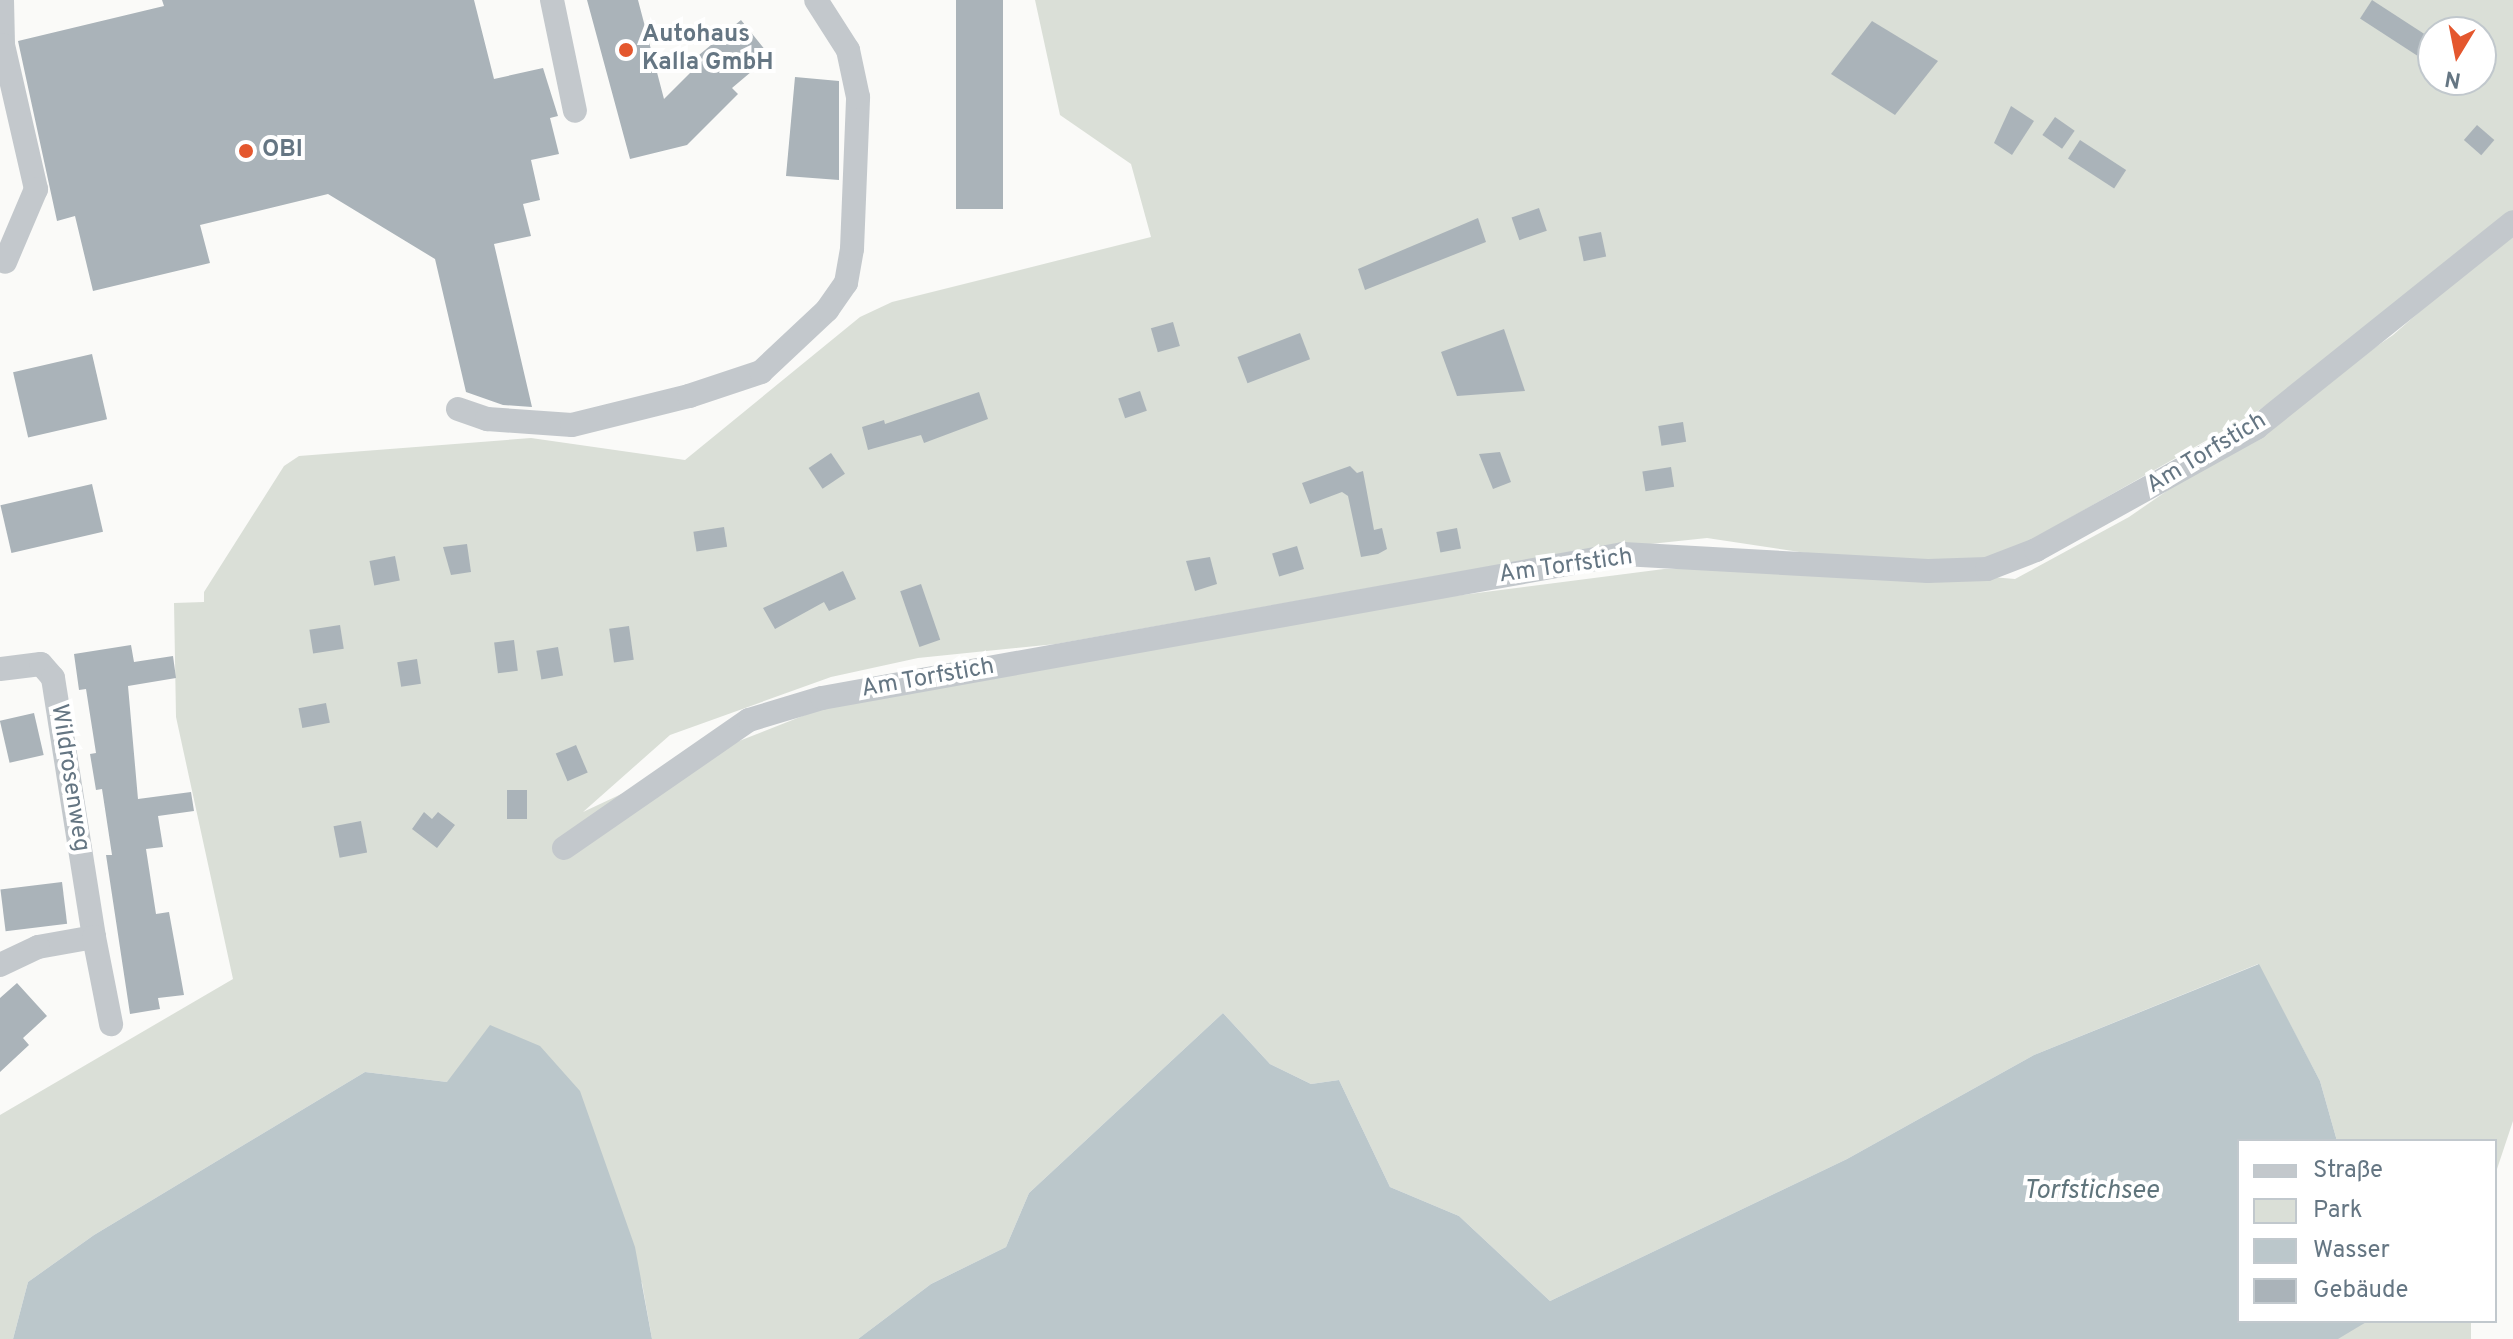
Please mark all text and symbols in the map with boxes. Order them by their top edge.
north arrow [2417,16,2497,96]
place label: Autohaus Kalla GmbH [642,22,774,78]
marker: Autohaus Kalla GmbH [617,41,635,59]
text: N [2443,63,2463,93]
place label: OBI [262,137,303,165]
marker: OBI [237,142,255,160]
street label: Am Torfstich [2142,407,2272,501]
street label: Am Torfstich [1497,543,1635,591]
street label: Am Torfstich [859,653,997,705]
street label: Wildrosenweg [43,702,95,854]
legend [2237,1139,2497,1323]
text: Straße [2313,1156,2383,1186]
water label: Torfstichsee [2023,1176,2159,1208]
text: Park [2313,1196,2363,1226]
text: Wasser [2313,1236,2390,1266]
text: Gebäude [2313,1276,2408,1306]

